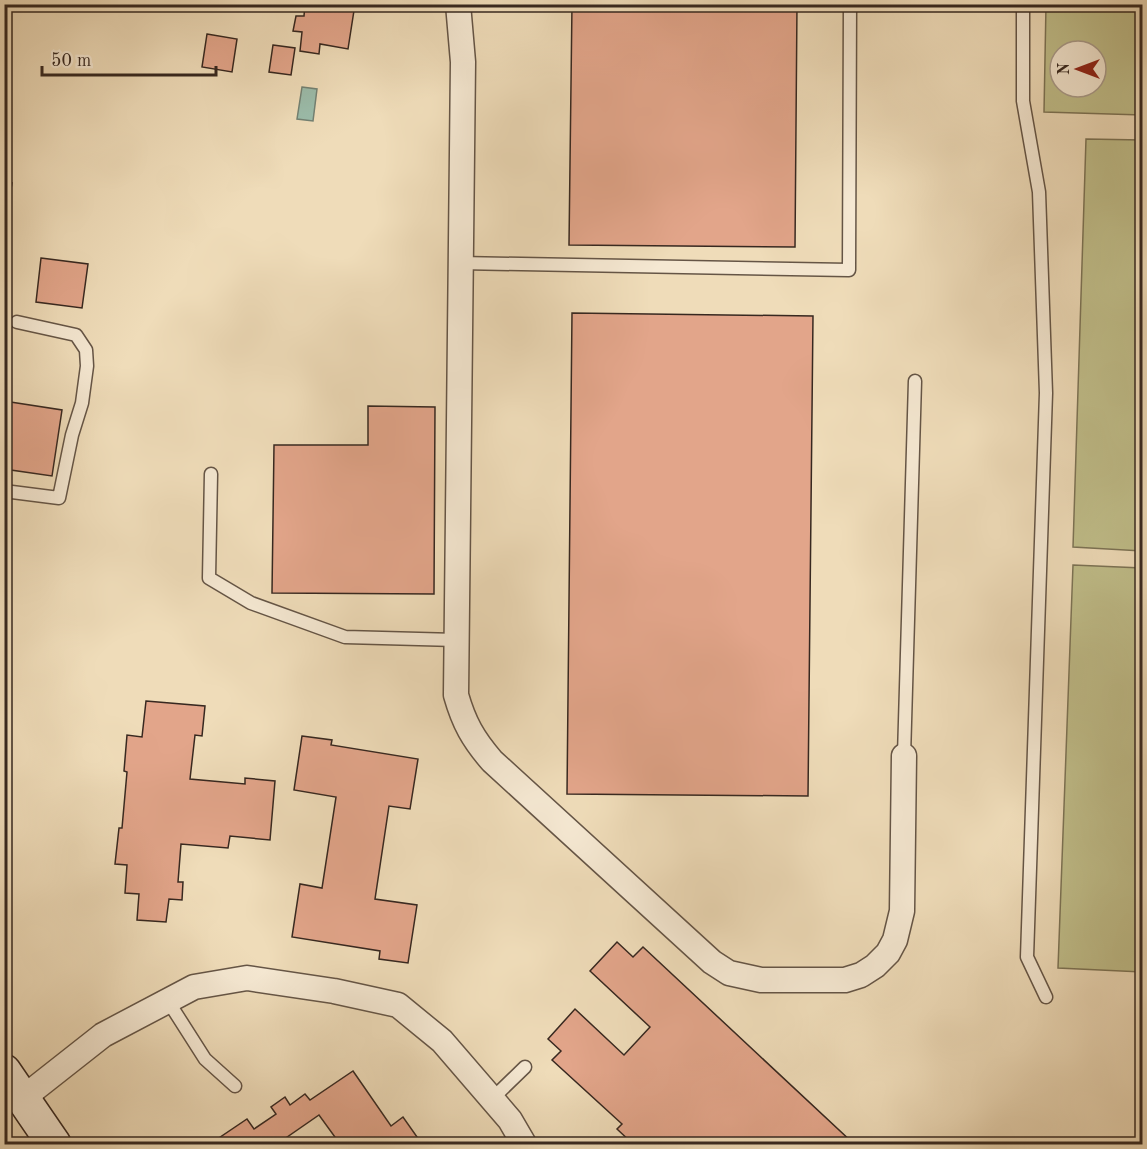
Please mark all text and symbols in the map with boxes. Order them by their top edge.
scale bar [42,39,216,77]
north arrow [1048,39,1108,99]
text: 50 m [51,52,91,70]
text: N [1057,62,1073,75]

